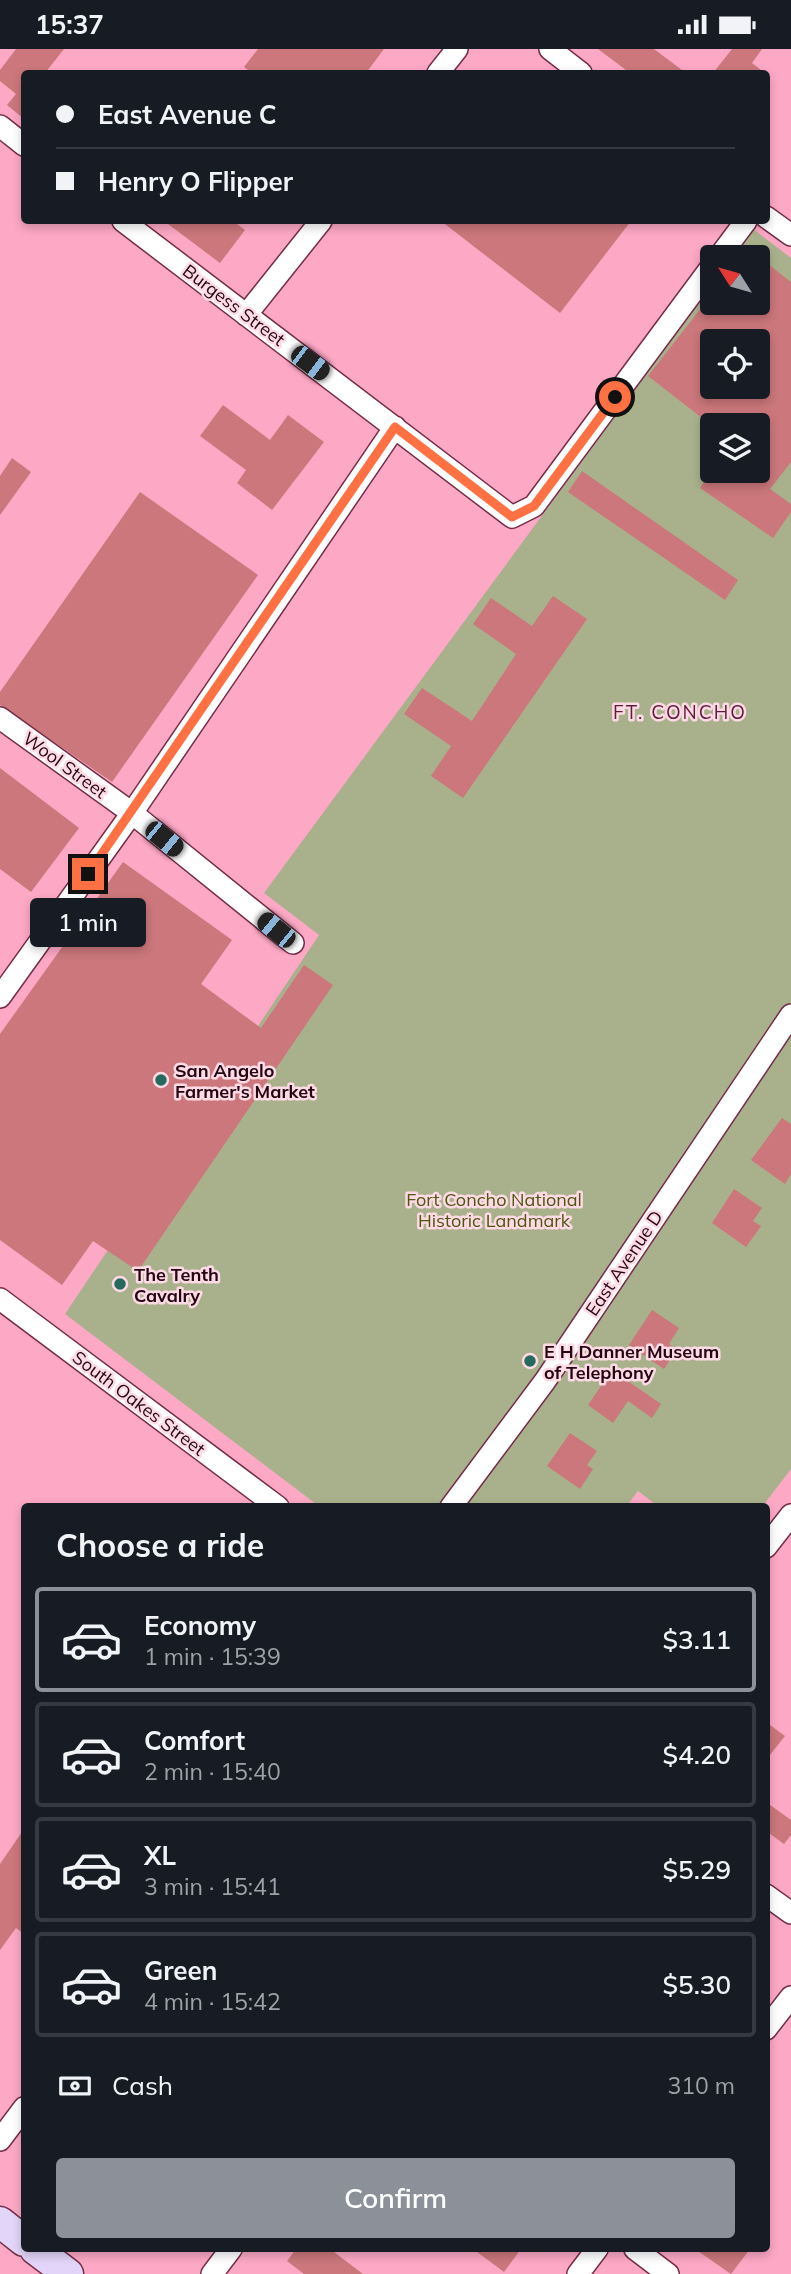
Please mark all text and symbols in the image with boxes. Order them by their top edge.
text: 15:37 [35,8,104,41]
text: East Avenue C [98,98,277,131]
text: Henry O Flipper [98,165,293,198]
north arrow [700,245,770,315]
map controls [700,245,770,483]
street label: Burgess Street [178,259,290,351]
button: locate [700,329,770,399]
car [287,342,334,384]
route start [599,381,631,413]
button: layers [700,413,770,483]
district label: FT. CONCHO [613,700,747,724]
street label: Wool Street [18,727,112,803]
car [142,818,187,860]
route end [72,858,104,890]
callout: 1 min [30,899,146,947]
text: 1 min [58,908,118,937]
car [254,909,299,951]
place label: San Angelo Farmer's Market [175,1059,315,1103]
marker: San Angelo Farmer's Market [153,1072,169,1088]
park label: Fort Concho National Historic Landmark [406,1188,582,1232]
street label: East Avenue D [580,1206,668,1320]
place label: The Tenth Cavalry [134,1263,219,1307]
marker: The Tenth Cavalry [112,1276,128,1292]
place label: E H Danner Museum of Telephony [544,1340,719,1384]
street label: South Oakes Street [68,1346,210,1460]
marker: E H Danner Museum of Telephony [522,1353,538,1369]
text: Choose a ride [56,1525,264,1565]
icon: car [60,1608,123,1671]
text: Economy [144,1609,256,1642]
text: $3.11 [662,1623,731,1656]
text: 1 min · 15:39 [144,1642,281,1671]
icon: car [60,1723,123,1786]
text: Comfort [144,1724,245,1757]
text: $4.20 [662,1738,731,1771]
text: 2 min · 15:40 [144,1757,281,1786]
icon: car [60,1838,123,1901]
text: XL [144,1839,176,1872]
text: $5.29 [662,1853,731,1886]
text: 3 min · 15:41 [144,1872,281,1901]
icon: car [60,1953,123,2016]
text: Green [144,1954,217,1987]
text: $5.30 [662,1968,731,2001]
text: 4 min · 15:42 [144,1987,281,2016]
icon: cash [56,2067,94,2105]
text: Cash [112,2069,173,2102]
text: 310 m [667,2071,735,2100]
button: Confirm [56,2158,735,2238]

